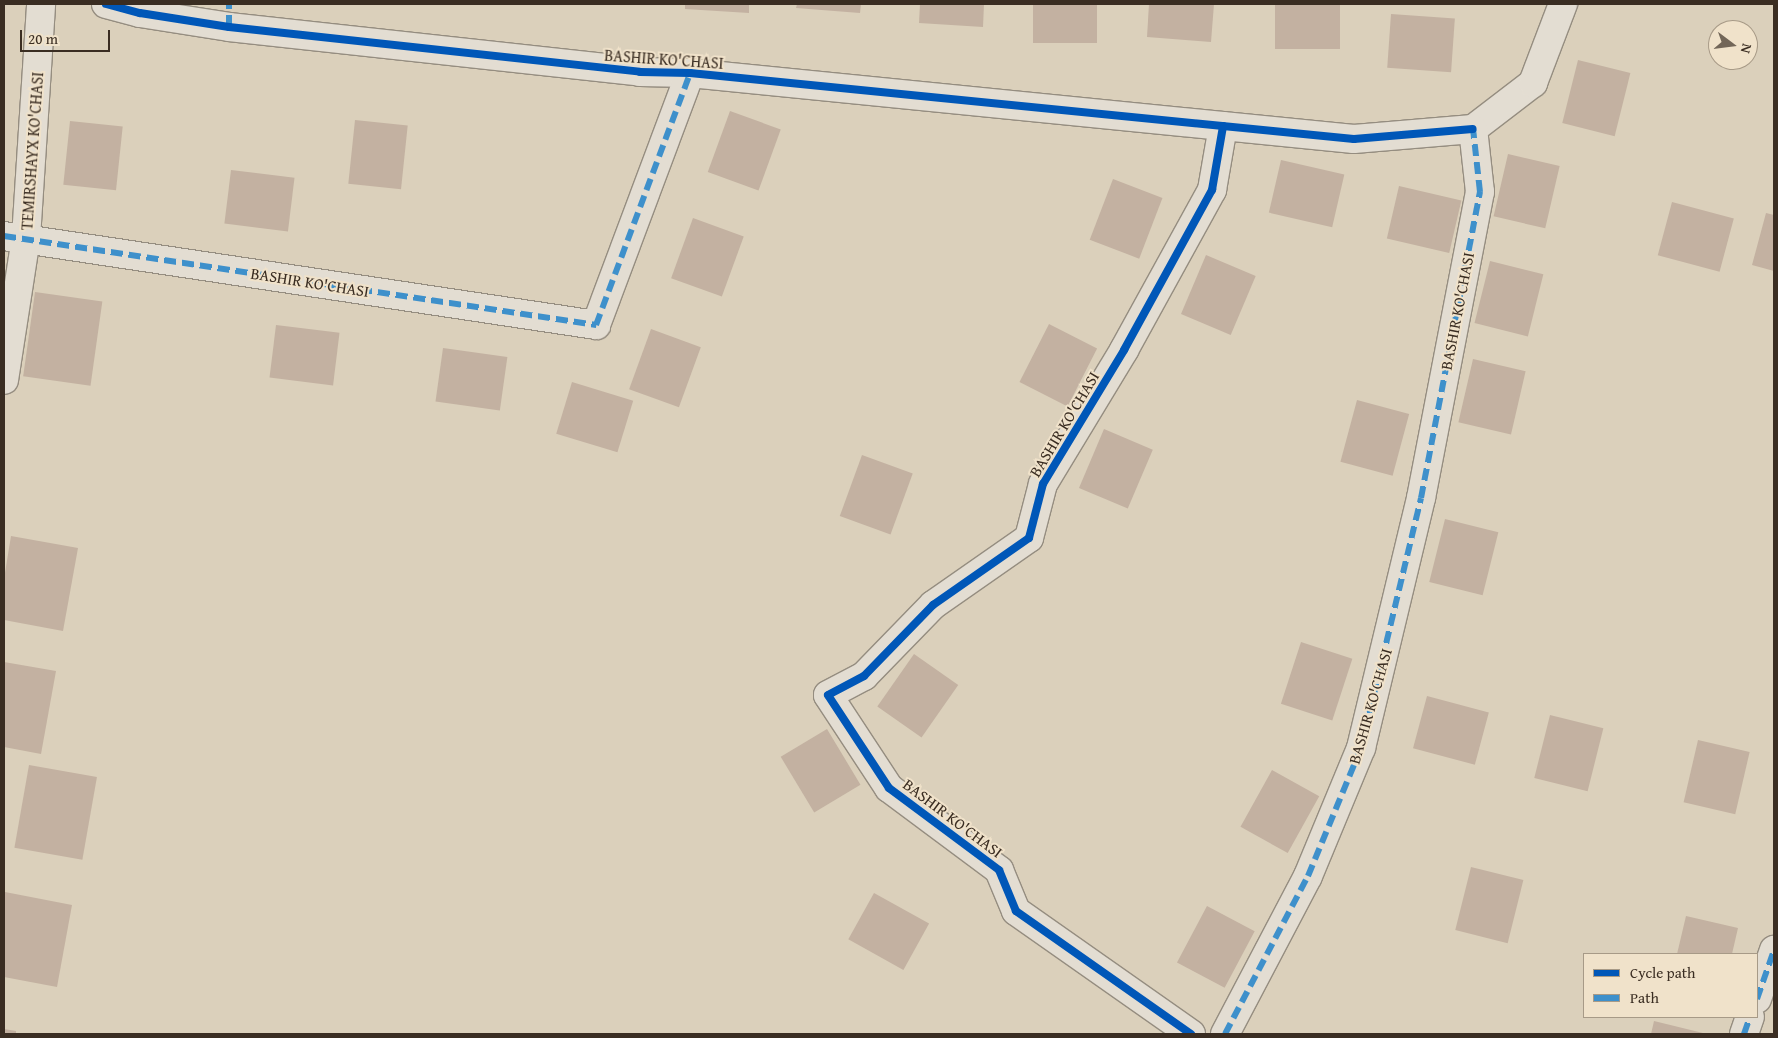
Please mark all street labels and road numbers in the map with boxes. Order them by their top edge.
street label: BASHIR KO'CHASI [604,45,724,73]
street label: TEMIRSHAYX KO'CHASI [17,71,47,231]
street label: BASHIR KO'CHASI [1436,251,1478,371]
street label: BASHIR KO'CHASI [250,263,370,301]
street label: BASHIR KO'CHASI [1025,368,1103,480]
street label: BASHIR KO'CHASI [1344,646,1396,766]
street label: BASHIR KO'CHASI [900,774,1006,862]

